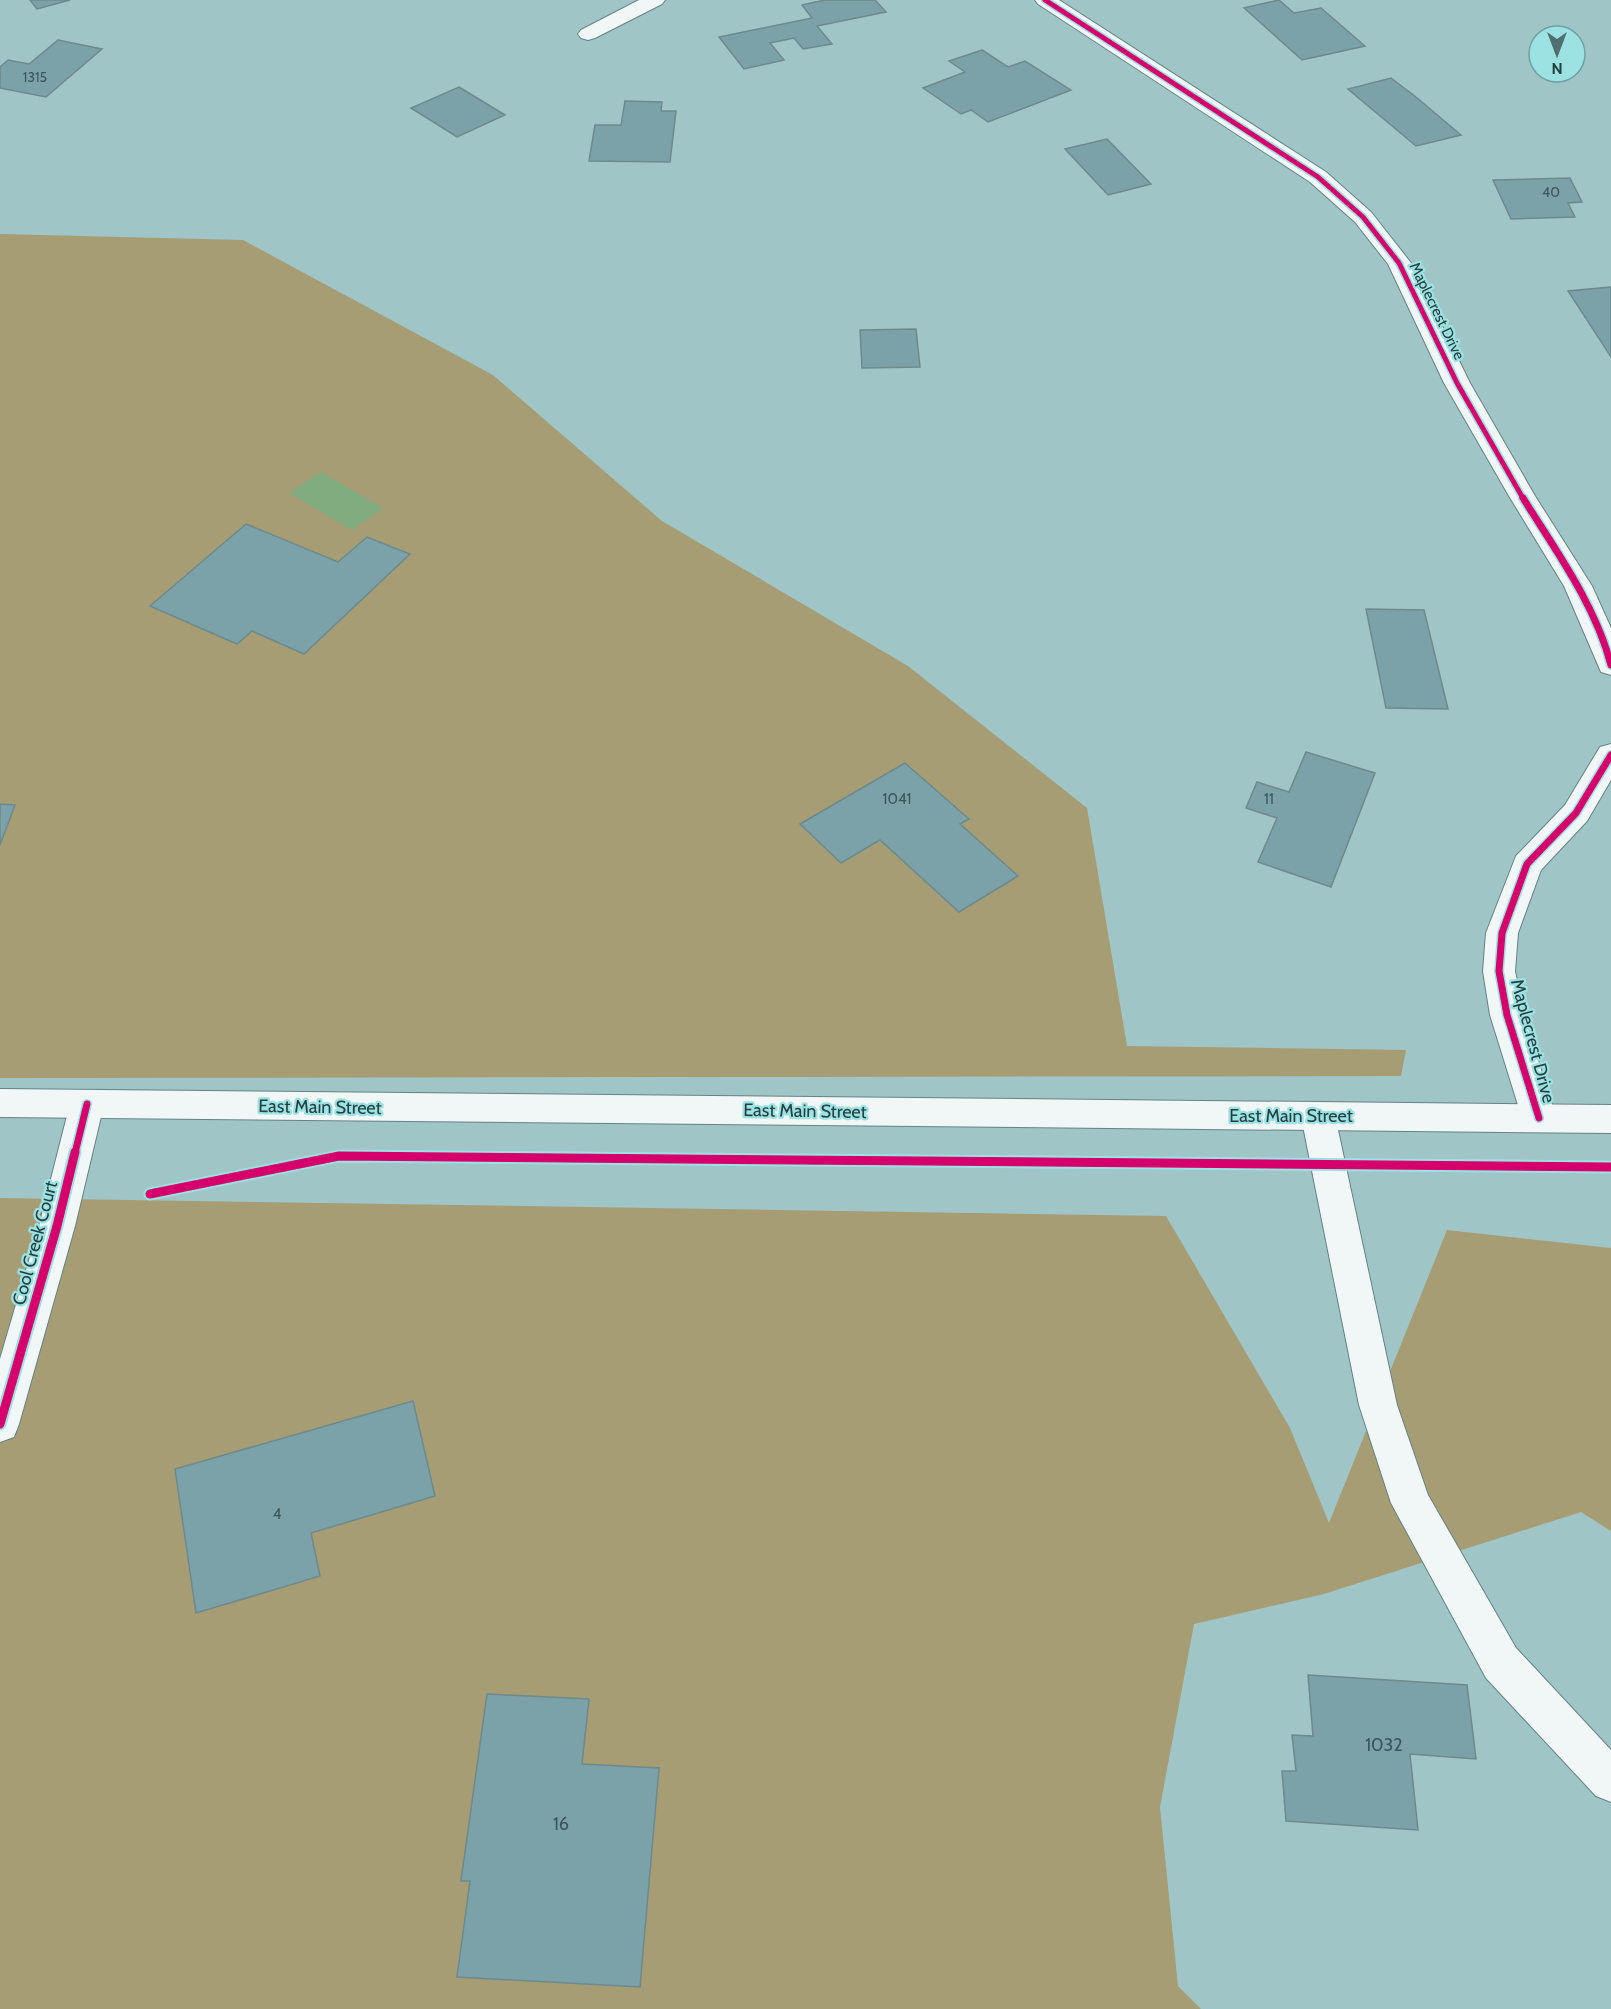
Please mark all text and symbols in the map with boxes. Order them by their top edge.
north arrow [1527,24,1587,84]
text: N [1551,59,1563,78]
house number: 1315 [23,68,47,86]
house number: 40 [1542,183,1560,201]
street label: Maplecrest Drive [1406,259,1468,363]
house number: 1041 [883,790,911,808]
house number: 11 [1264,790,1274,808]
street label: Maplecrest Drive [1506,977,1560,1105]
street label: East Main Street [258,1095,382,1119]
street label: East Main Street [743,1099,867,1123]
street label: East Main Street [1229,1105,1353,1127]
street label: Cool Creek Court [8,1178,62,1308]
house number: 4 [273,1505,282,1523]
house number: 1032 [1365,1734,1403,1756]
house number: 16 [553,1813,569,1835]

